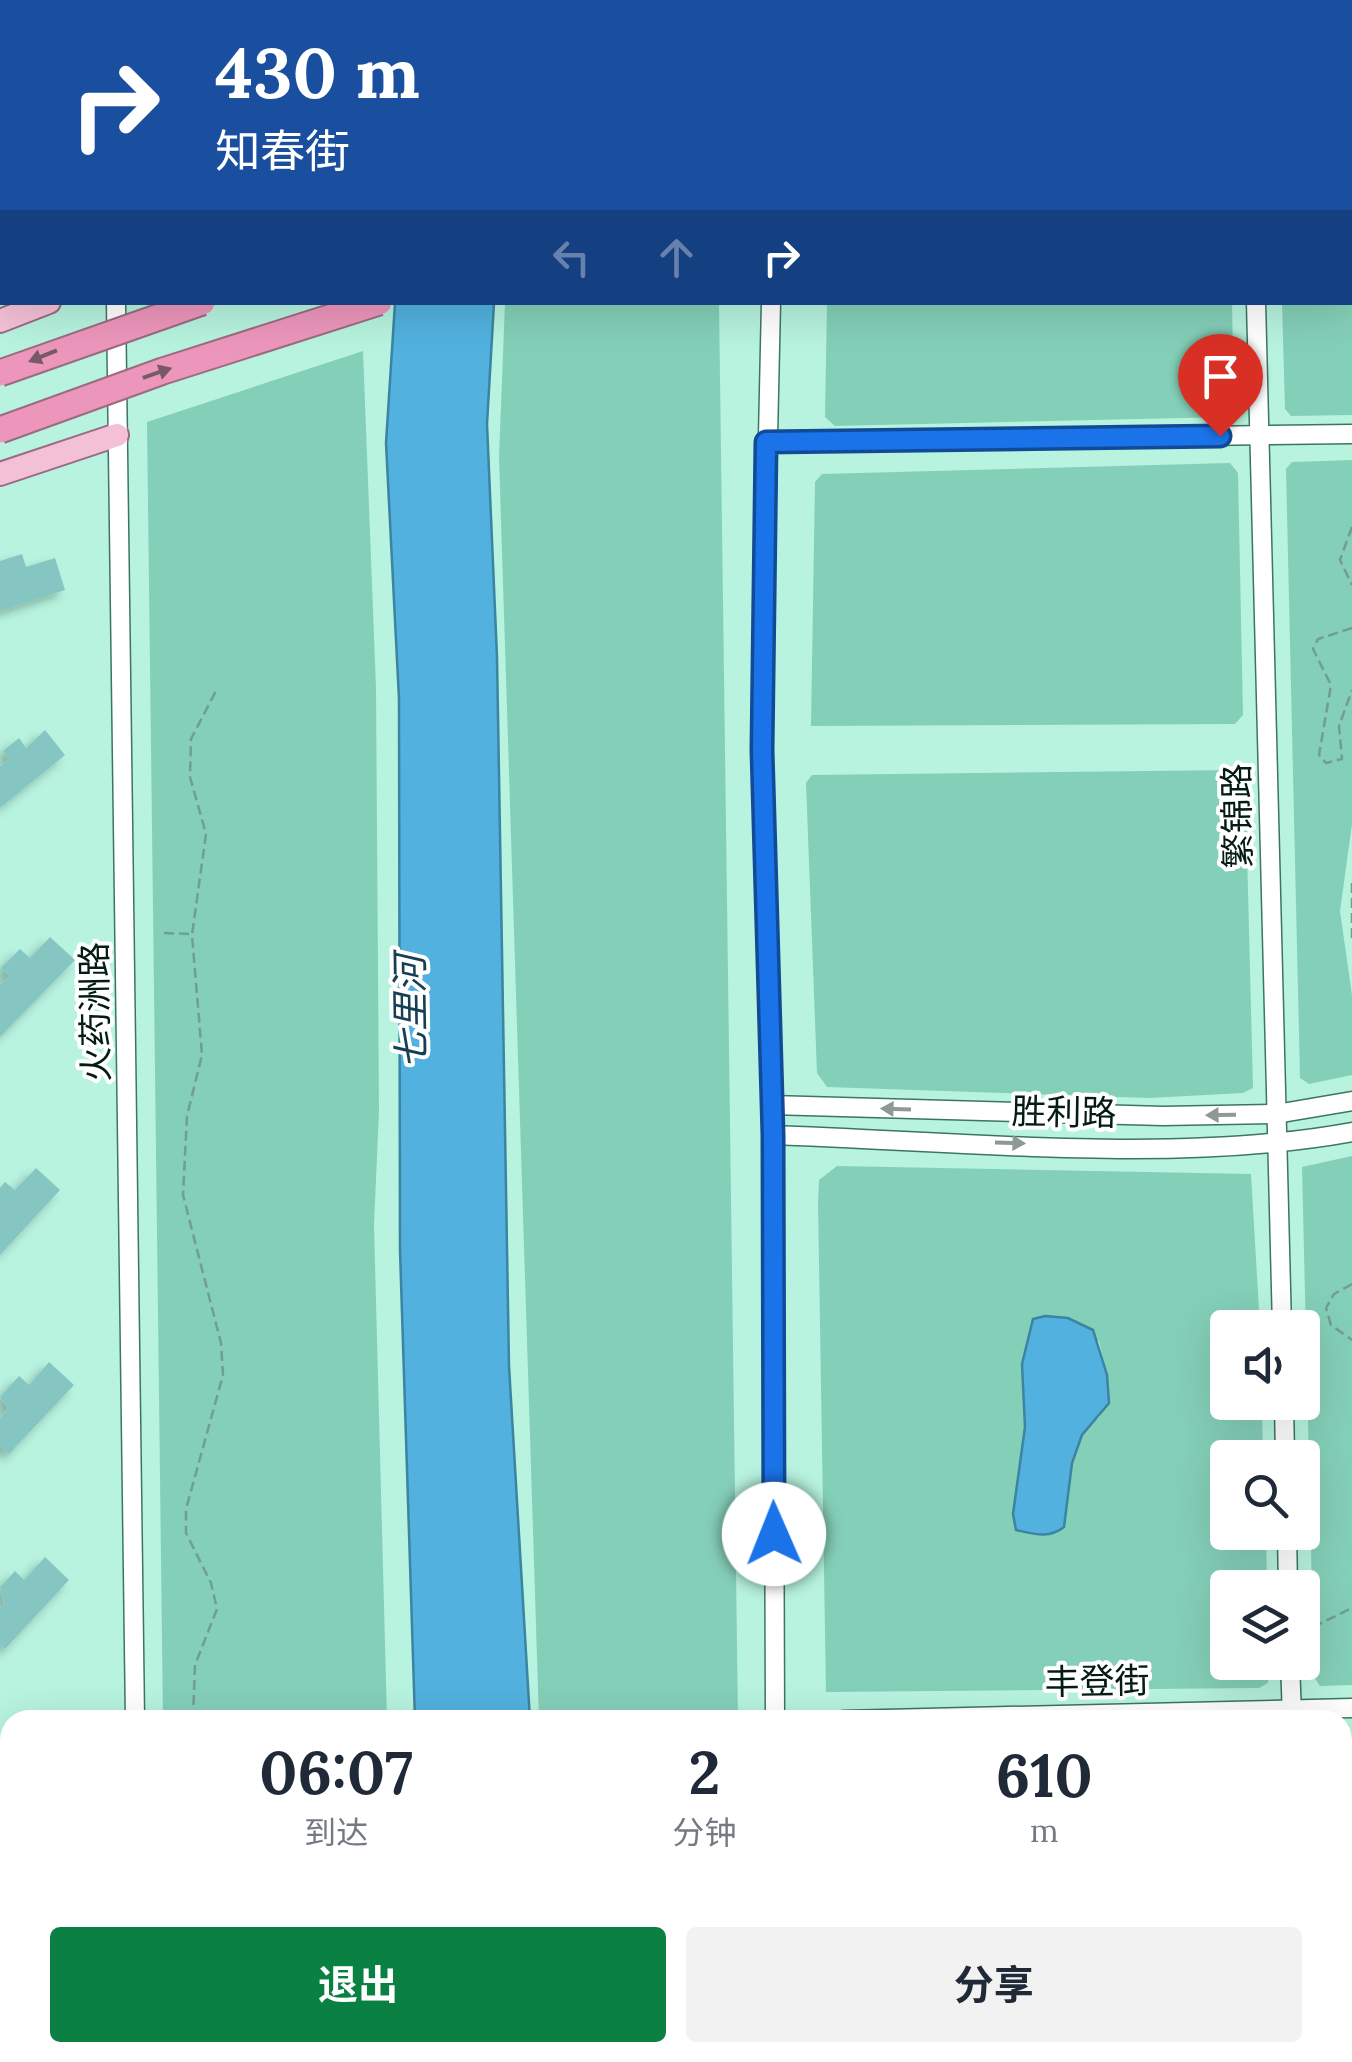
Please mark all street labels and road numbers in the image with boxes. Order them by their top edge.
street label: 繁锦路 [1214,763,1260,869]
street label: 火药洲路 [71,942,119,1082]
street label: 胜利路 [1011,1089,1117,1135]
street label: 丰登街 [1044,1658,1150,1704]

